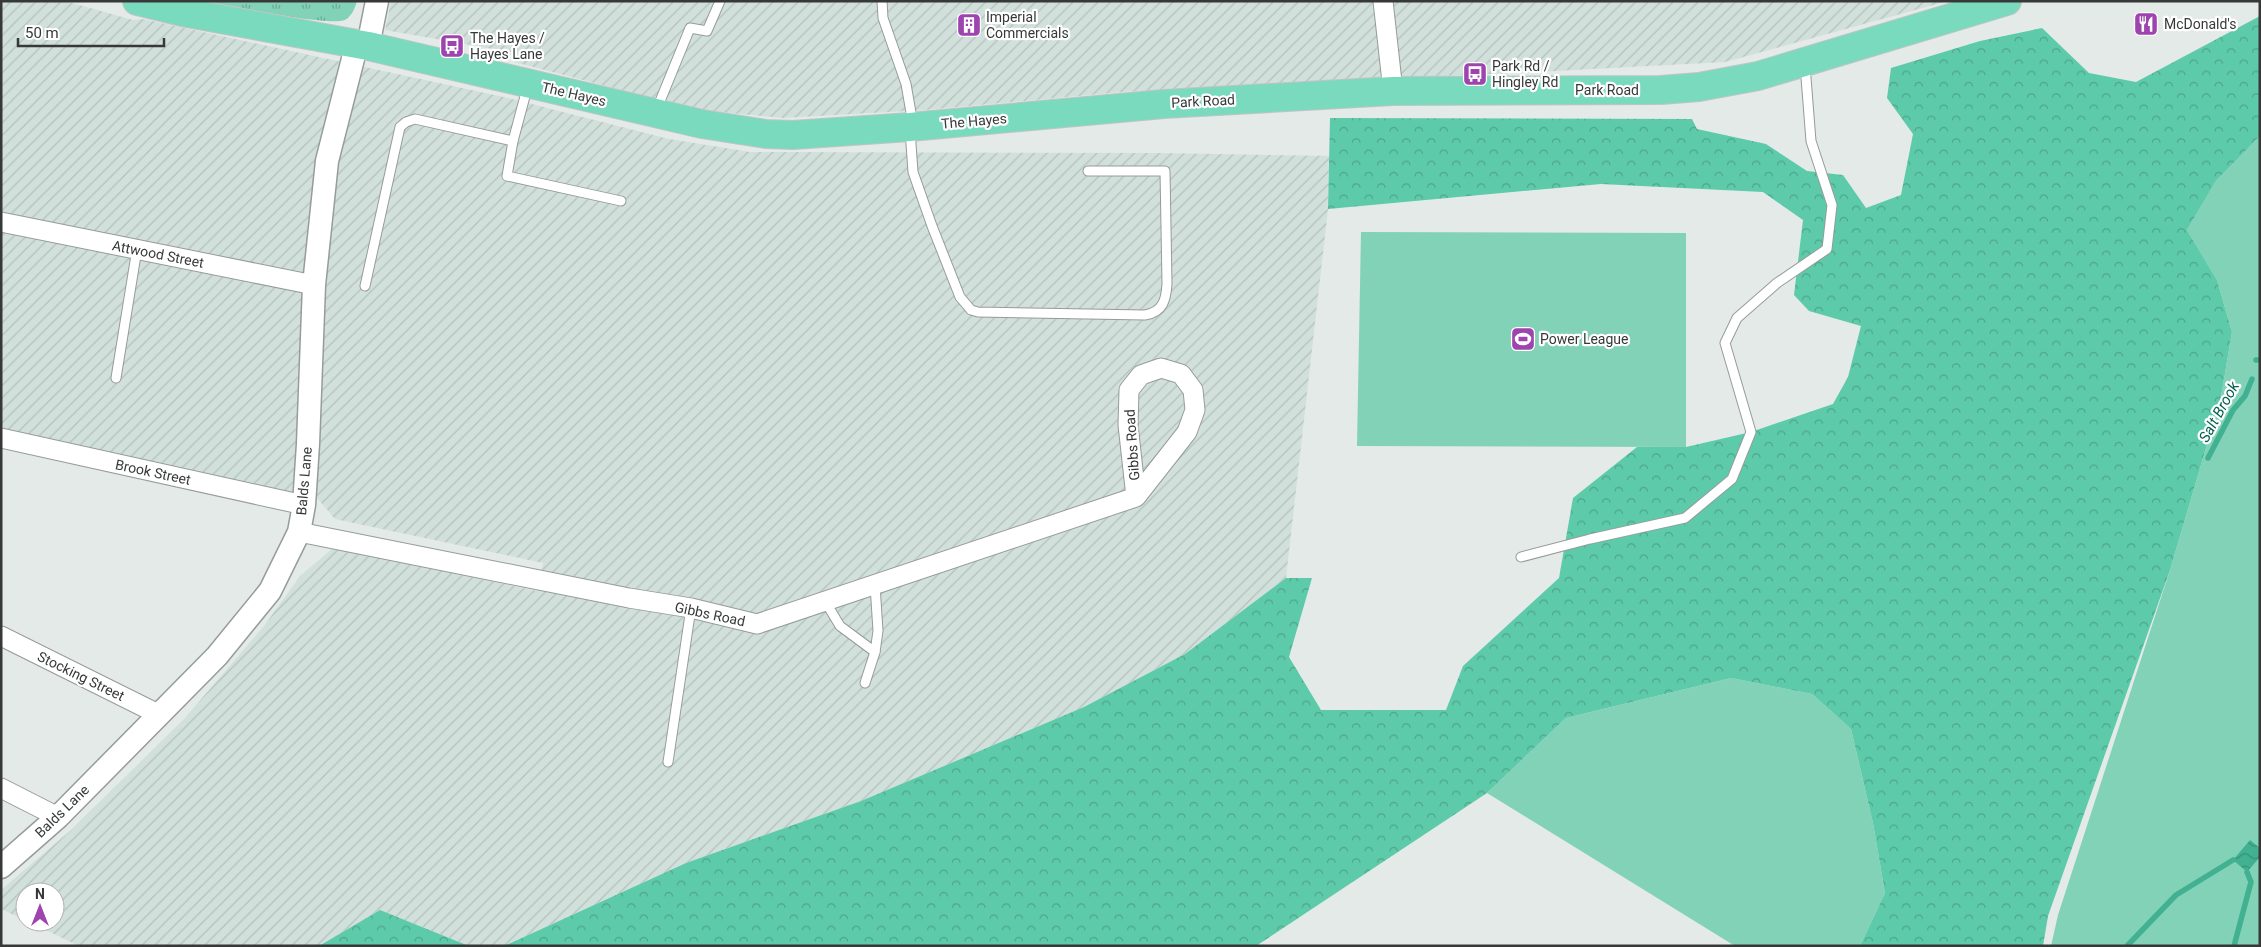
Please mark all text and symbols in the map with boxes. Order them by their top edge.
place label: Imperial Commercials [986,9,1069,41]
restaurant icon: McDonald's [2133,11,2159,37]
building icon: Imperial Commercials [956,12,982,38]
scale bar [18,15,164,47]
place label: McDonald's [2164,16,2237,32]
text: 50 m [25,24,59,42]
place label: The Hayes / Hayes Lane [470,30,545,62]
bus stop icon: The Hayes / Hayes Lane [439,33,465,59]
place label: Park Rd / Hingley Rd [1492,58,1558,90]
bus stop icon: Park Rd / Hingley Rd [1462,61,1488,87]
street label: The Hayes [540,79,608,109]
street label: Park Road [1575,82,1639,98]
street label: Park Road [1171,91,1235,111]
street label: The Hayes [941,110,1007,132]
street label: Attwood Street [111,237,206,271]
sports icon: Power League [1510,326,1536,352]
place label: Power League [1540,331,1628,347]
water label: Salt Brook [2195,378,2243,445]
street label: Gibbs Road [1122,409,1142,481]
street label: Balds Lane [293,446,315,516]
street label: Brook Street [114,456,193,488]
street label: Gibbs Road [673,599,747,629]
street label: Stocking Street [35,648,127,704]
street label: Balds Lane [32,781,92,841]
north arrow [15,882,65,932]
text: N [35,886,45,902]

